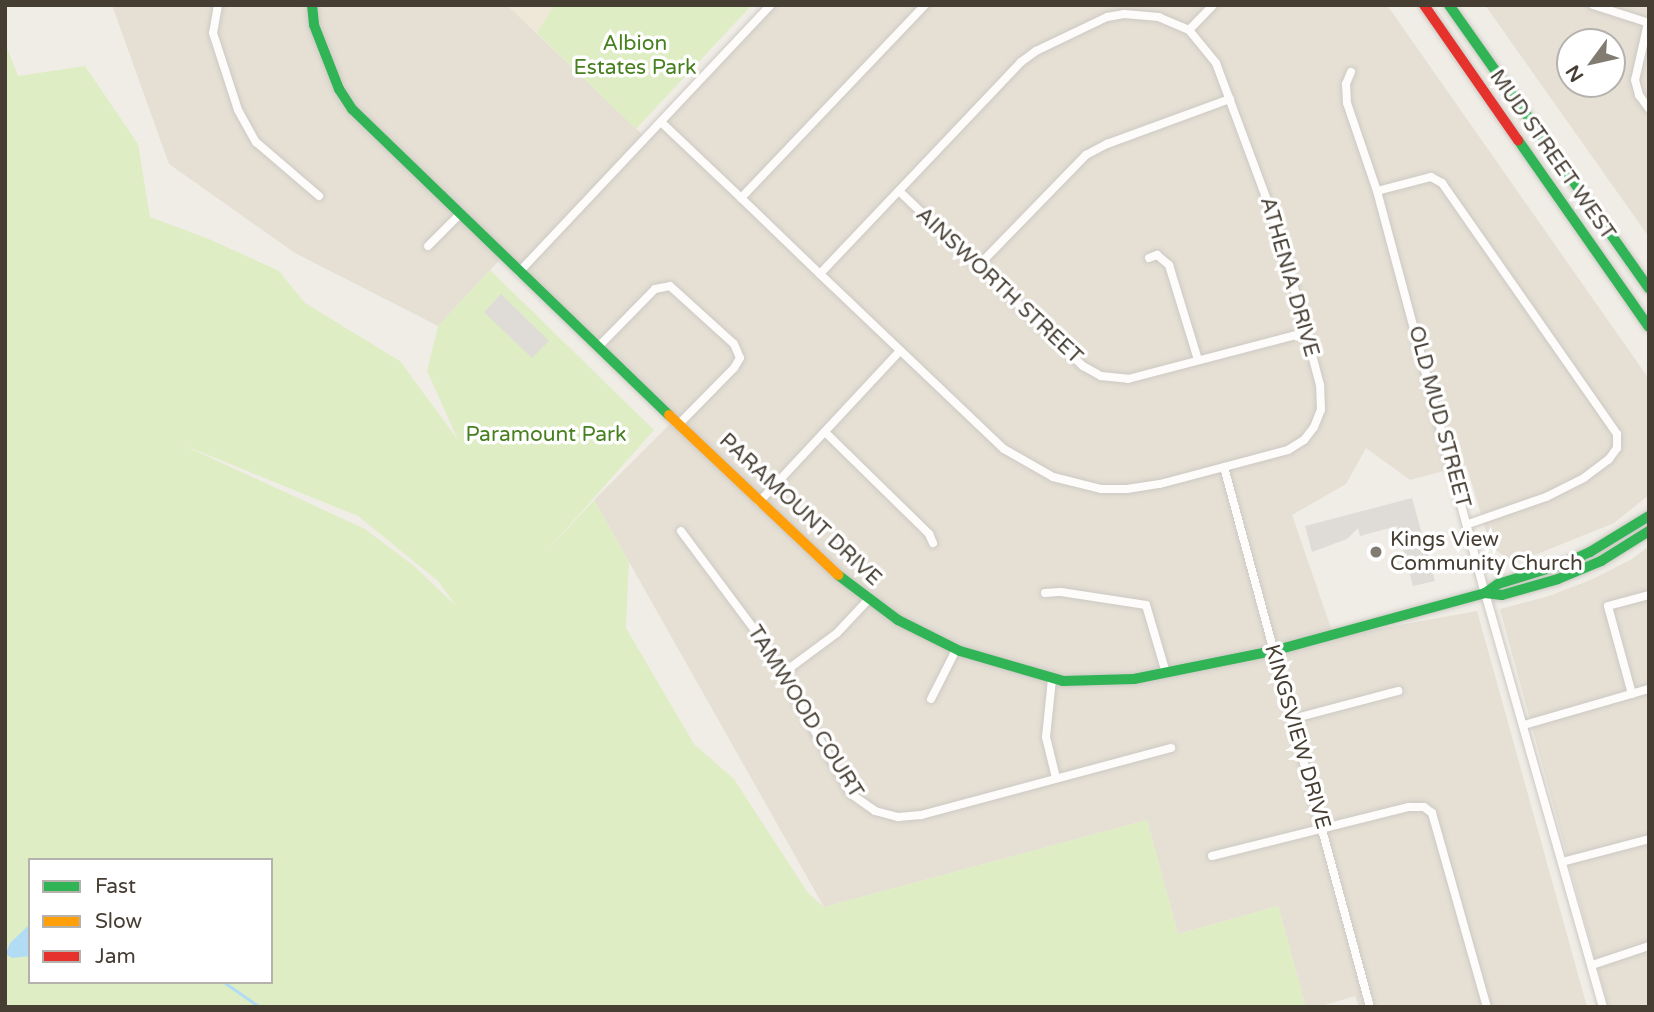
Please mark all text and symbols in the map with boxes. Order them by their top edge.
north arrow [1556,28,1626,98]
park label: Albion Estates Park [574,31,696,81]
text: N [1562,61,1588,86]
street label: MUD STREET WEST [1484,65,1620,245]
street label: ATHENIA DRIVE [1254,194,1324,360]
street label: AINSWORTH STREET [911,202,1087,370]
street label: OLD MUD STREET [1403,323,1475,511]
park label: Paramount Park [466,422,626,448]
street label: PARAMOUNT DRIVE [714,428,886,592]
place label: Kings View Community Church [1390,527,1583,577]
marker: Kings View Community Church [1368,544,1384,560]
street label: TAMWOOD COURT [742,621,868,803]
street label: KINGSVIEW DRIVE [1259,642,1335,832]
legend [28,858,273,984]
text: Fast [95,874,136,899]
text: Slow [95,909,142,934]
text: Jam [95,944,136,969]

